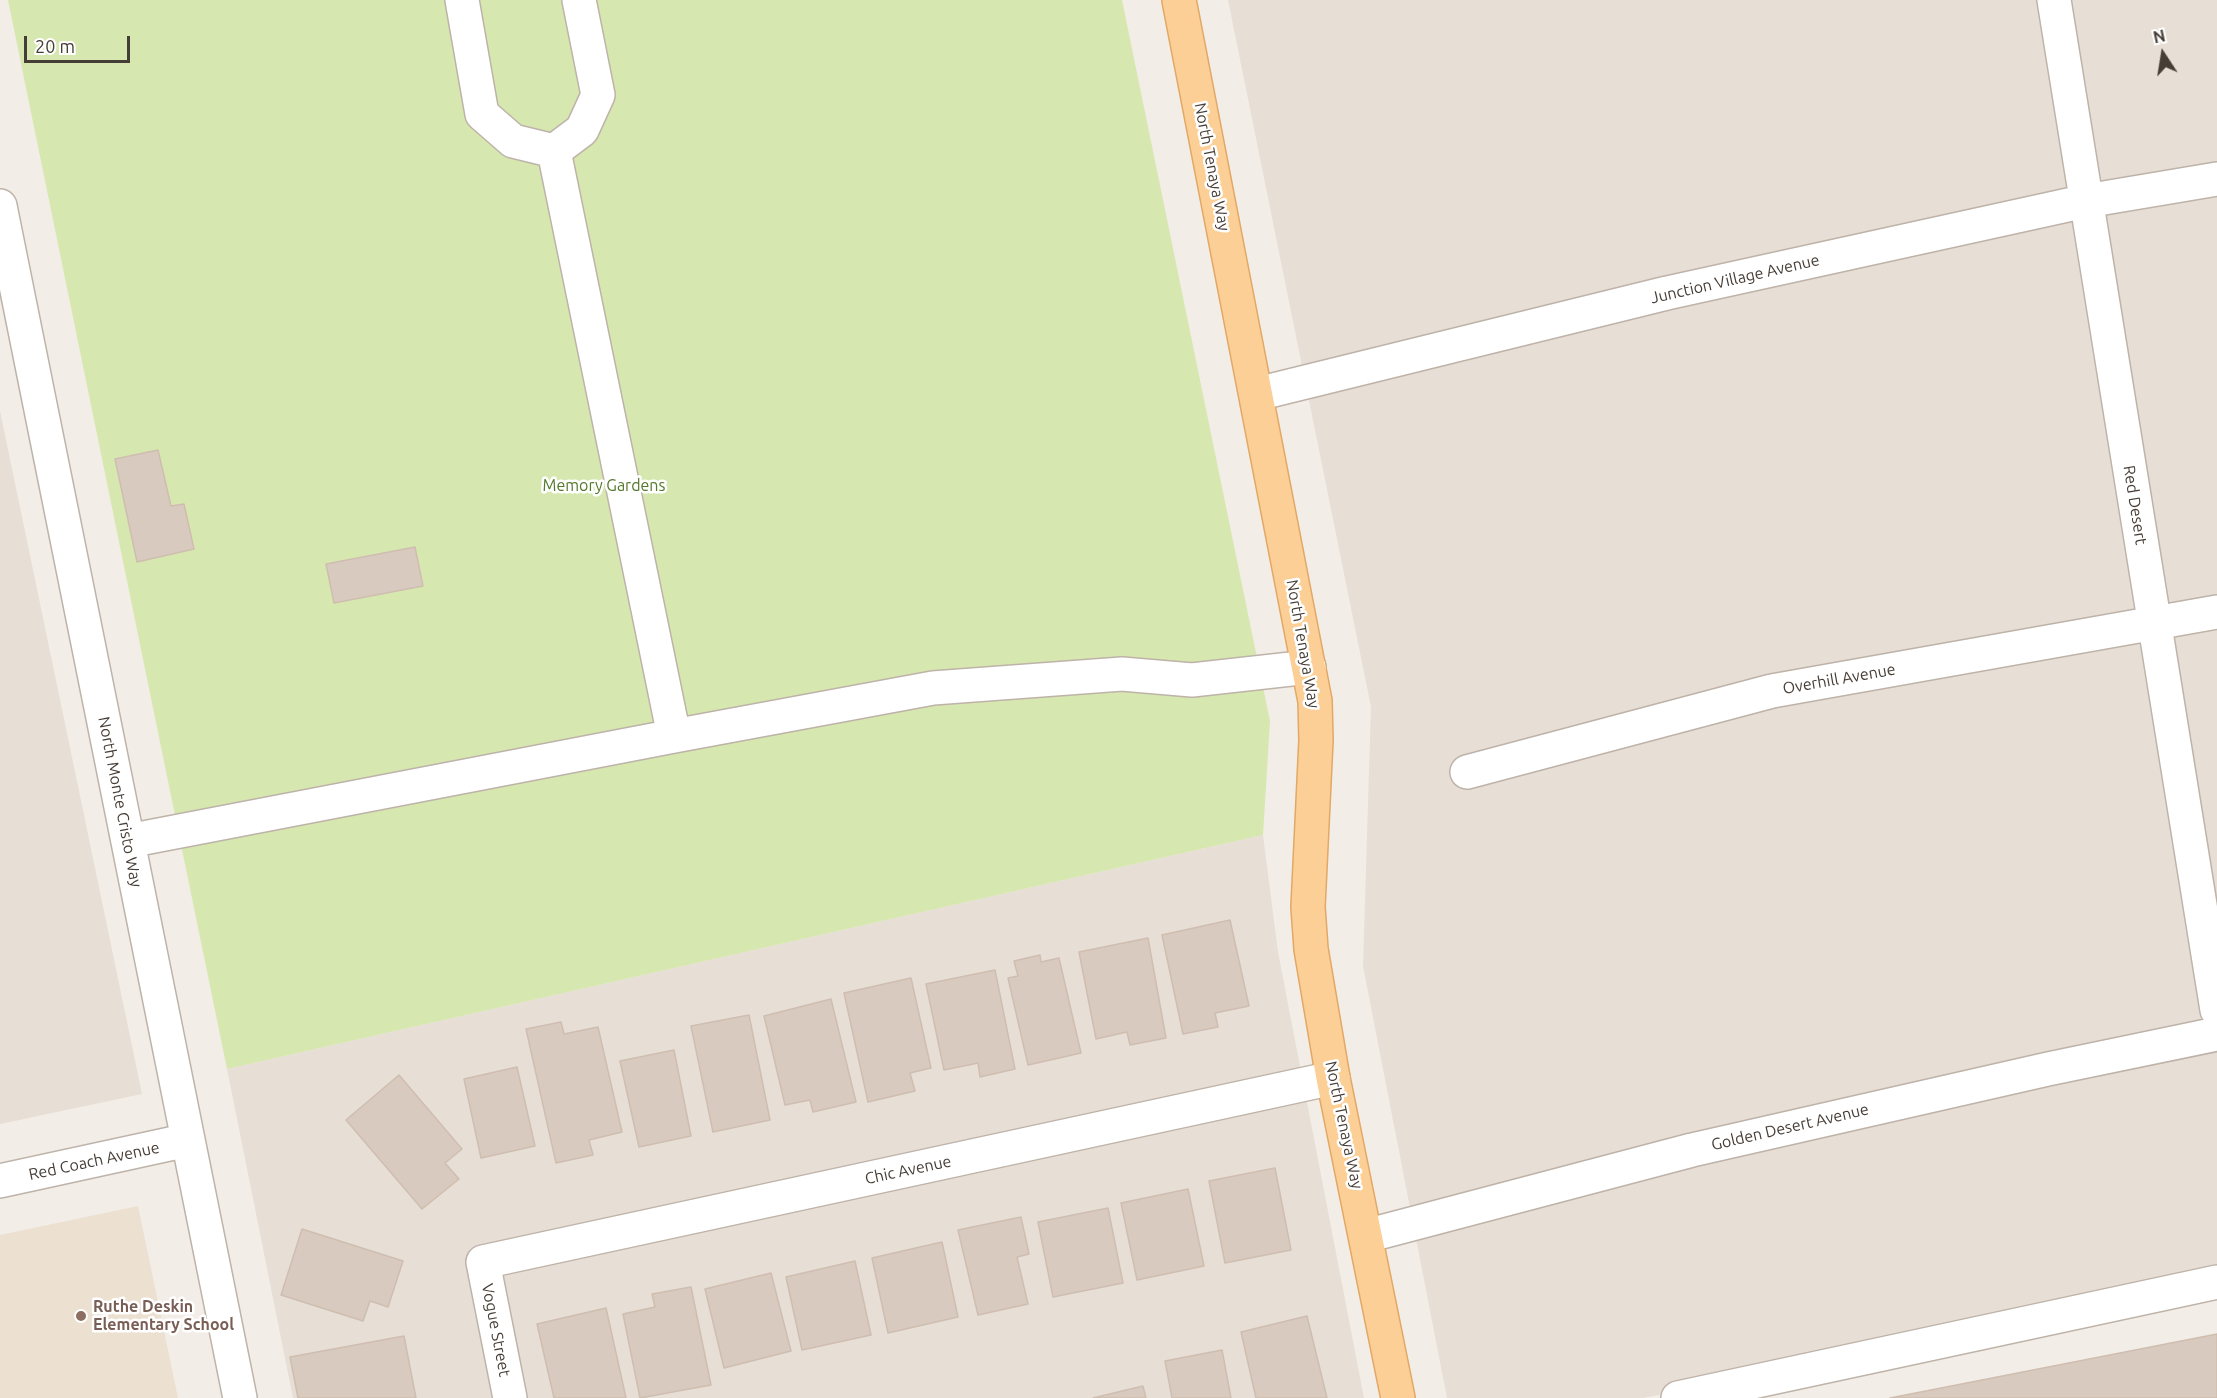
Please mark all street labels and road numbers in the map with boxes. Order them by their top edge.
street label: North Tenaya Way [1190,101,1234,233]
street label: Junction Village Avenue [1649,250,1821,308]
street label: Red Desert [2119,464,2151,546]
street label: North Tenaya Way [1282,578,1324,710]
street label: Overhill Avenue [1781,660,1897,698]
street label: North Monte Cristo Way [94,715,146,889]
street label: North Tenaya Way [1321,1059,1367,1191]
street label: Golden Desert Avenue [1709,1100,1871,1154]
street label: Red Coach Avenue [27,1138,161,1184]
street label: Chic Avenue [863,1151,953,1189]
street label: Vogue Street [478,1282,514,1378]

